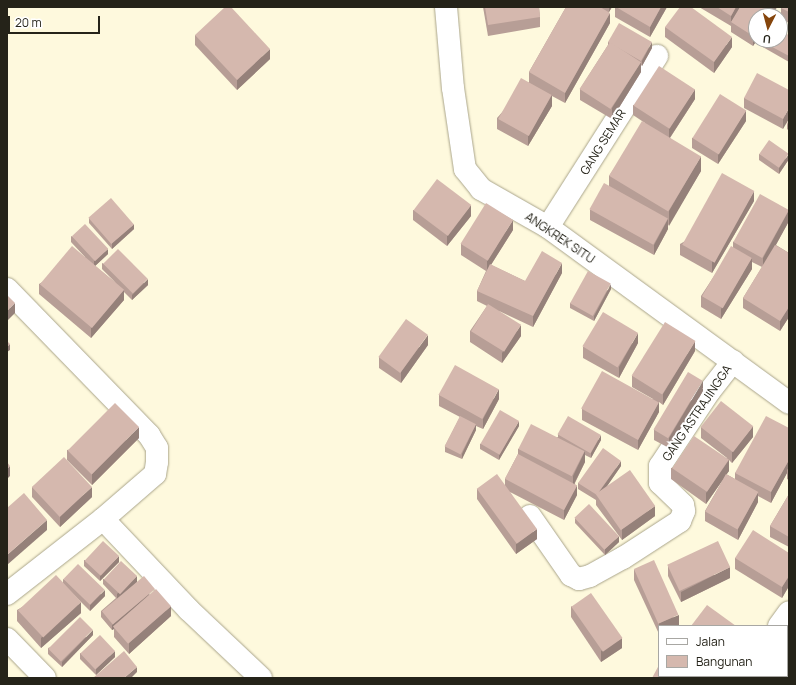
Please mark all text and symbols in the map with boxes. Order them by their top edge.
scale bar [10,8,102,34]
north arrow [748,8,788,48]
text: 20 m [15,14,42,31]
text: U [762,32,772,47]
street label: GANG SEMAR [577,107,629,177]
street label: ANGKREK SITU [522,209,598,267]
street label: GANG ASTRAJINGGA [659,362,735,464]
legend [658,625,788,677]
text: Jalan [696,633,725,650]
text: Bangunan [696,653,752,670]

